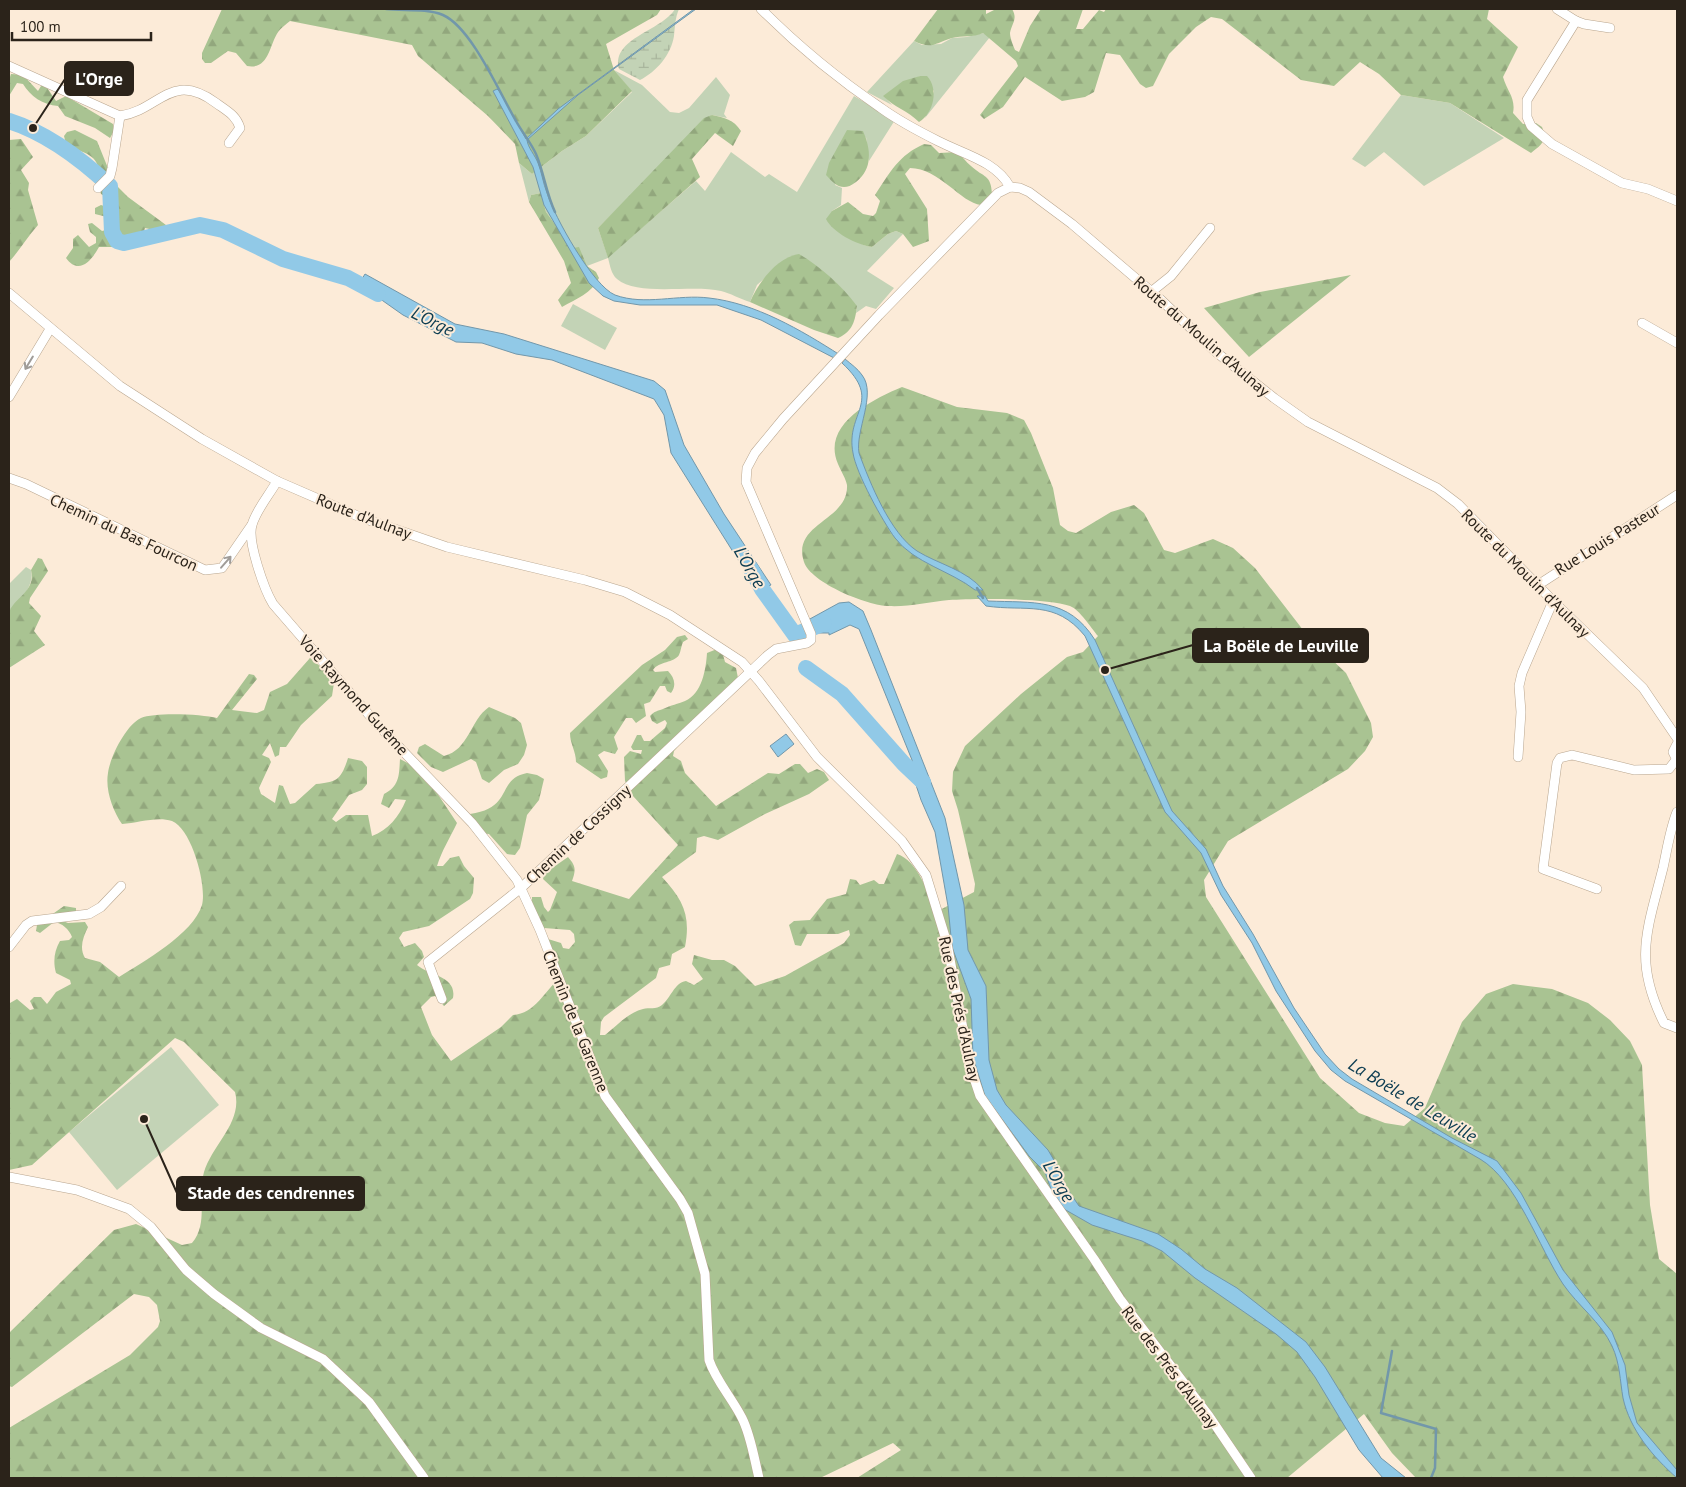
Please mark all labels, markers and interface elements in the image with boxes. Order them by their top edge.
scale bar [12,10,151,42]
text: 100 m [20,17,61,36]
callout: L'Orge [65,62,133,95]
text: L'Orge [75,67,123,90]
street label: Route du Moulin d'Aulnay [1130,271,1275,401]
water label: L'Orge [408,301,459,341]
one-way arrow [24,355,34,369]
street label: Chemin du Bas Fourcon [47,489,201,575]
street label: Route d'Aulnay [313,489,415,544]
street label: Rue Louis Pasteur [1551,498,1664,579]
street label: Route du Moulin d'Aulnay [1457,504,1595,642]
water label: L'Orge [729,542,771,593]
one-way arrow [220,555,232,568]
callout: La Boële de Leuville [1193,629,1368,662]
street label: Voie Raymond Gurême [294,630,413,759]
text: La Boële de Leuville [1203,634,1359,657]
street label: Chemin de Cossigny [521,780,635,888]
street label: Rue des Prés d'Aulnay [935,935,985,1084]
street label: Chemin de la Garenne [538,947,614,1095]
water label: La Boële de Leuville [1345,1053,1482,1148]
water label: L'Orge [1038,1156,1080,1207]
callout: Stade des cendrennes [177,1177,364,1210]
text: Stade des cendrennes [187,1181,355,1204]
street label: Rue des Prés d'Aulnay [1117,1302,1223,1433]

